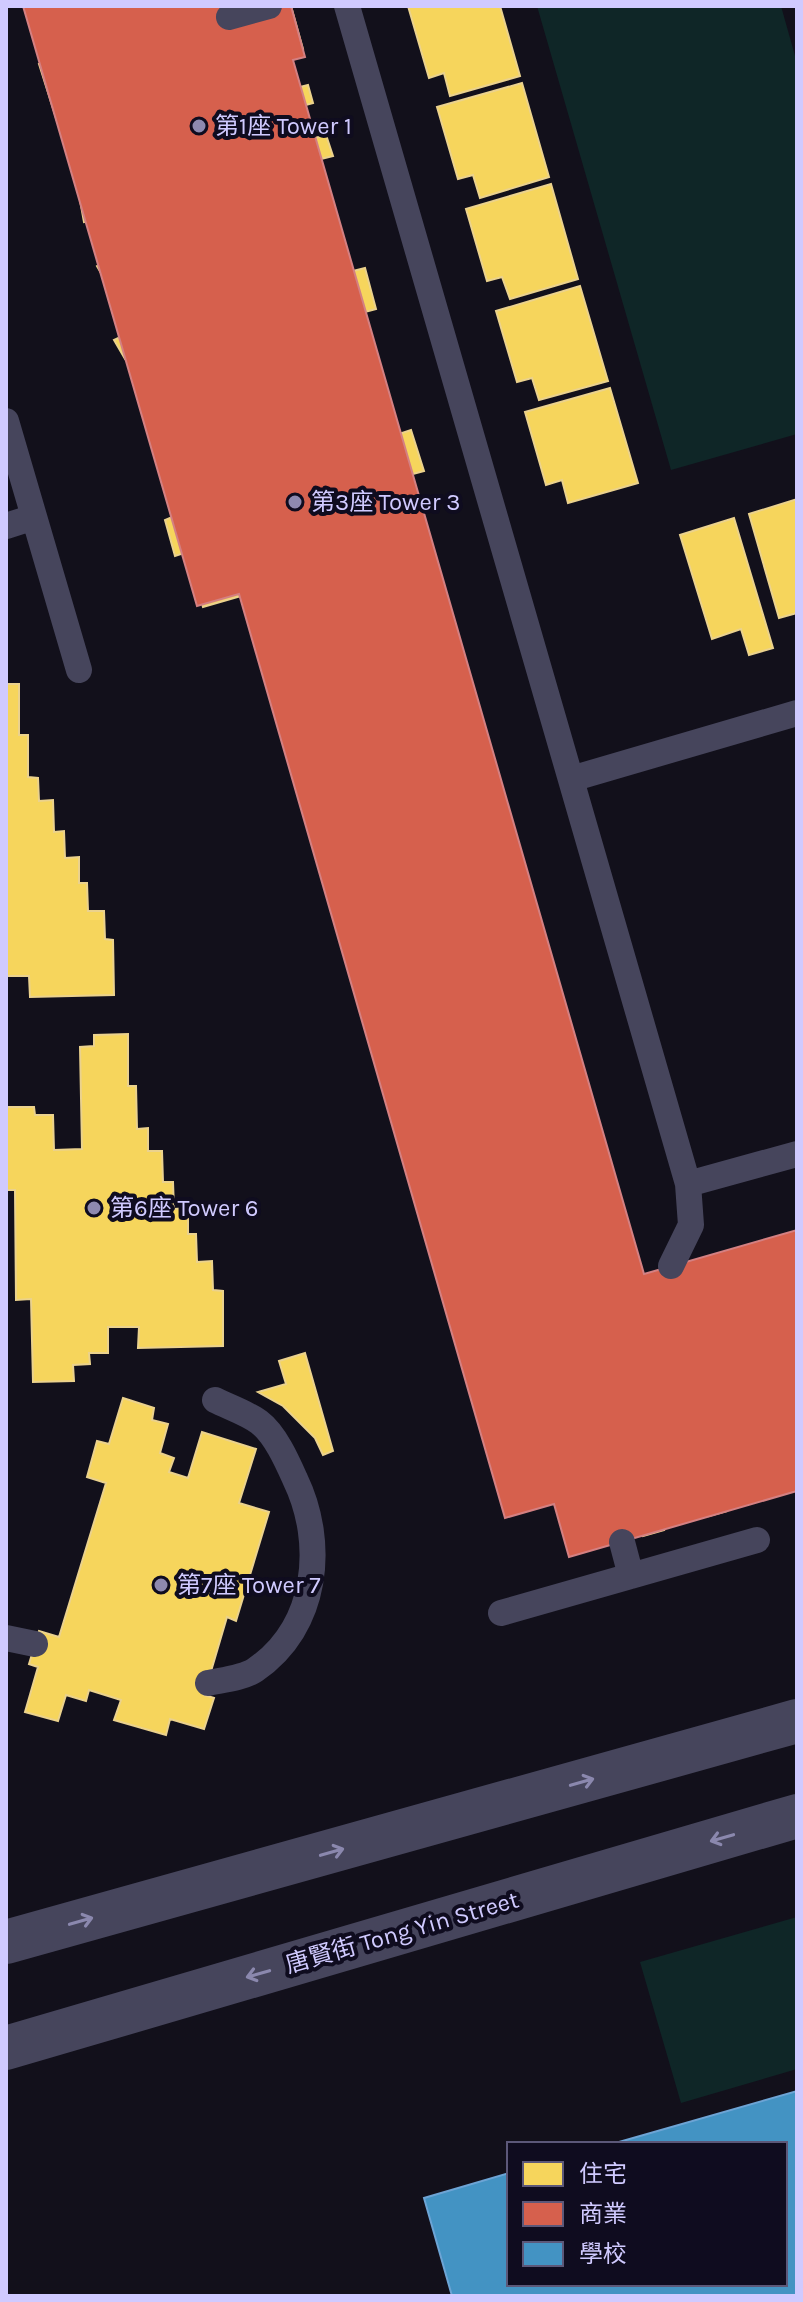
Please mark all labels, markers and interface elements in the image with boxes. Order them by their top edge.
place label: 第1座 Tower 1 [215,112,352,140]
marker: 第1座 Tower 1 [190,117,208,135]
place label: 第3座 Tower 3 [311,488,460,516]
marker: 第3座 Tower 3 [286,493,304,511]
place label: 第6座 Tower 6 [110,1194,259,1222]
marker: 第6座 Tower 6 [85,1199,103,1217]
place label: 第7座 Tower 7 [177,1571,321,1599]
marker: 第7座 Tower 7 [152,1576,170,1594]
one-way arrow [568,1773,594,1788]
one-way arrow [710,1831,736,1846]
one-way arrow [318,1843,344,1858]
street label: 唐賢街 Tong Yin Street [282,1885,522,1979]
one-way arrow [68,1913,94,1928]
one-way arrow [245,1967,271,1982]
legend [507,2142,787,2286]
text: 住宅 [579,2160,627,2188]
text: 商業 [579,2200,627,2228]
text: 學校 [579,2240,627,2268]

